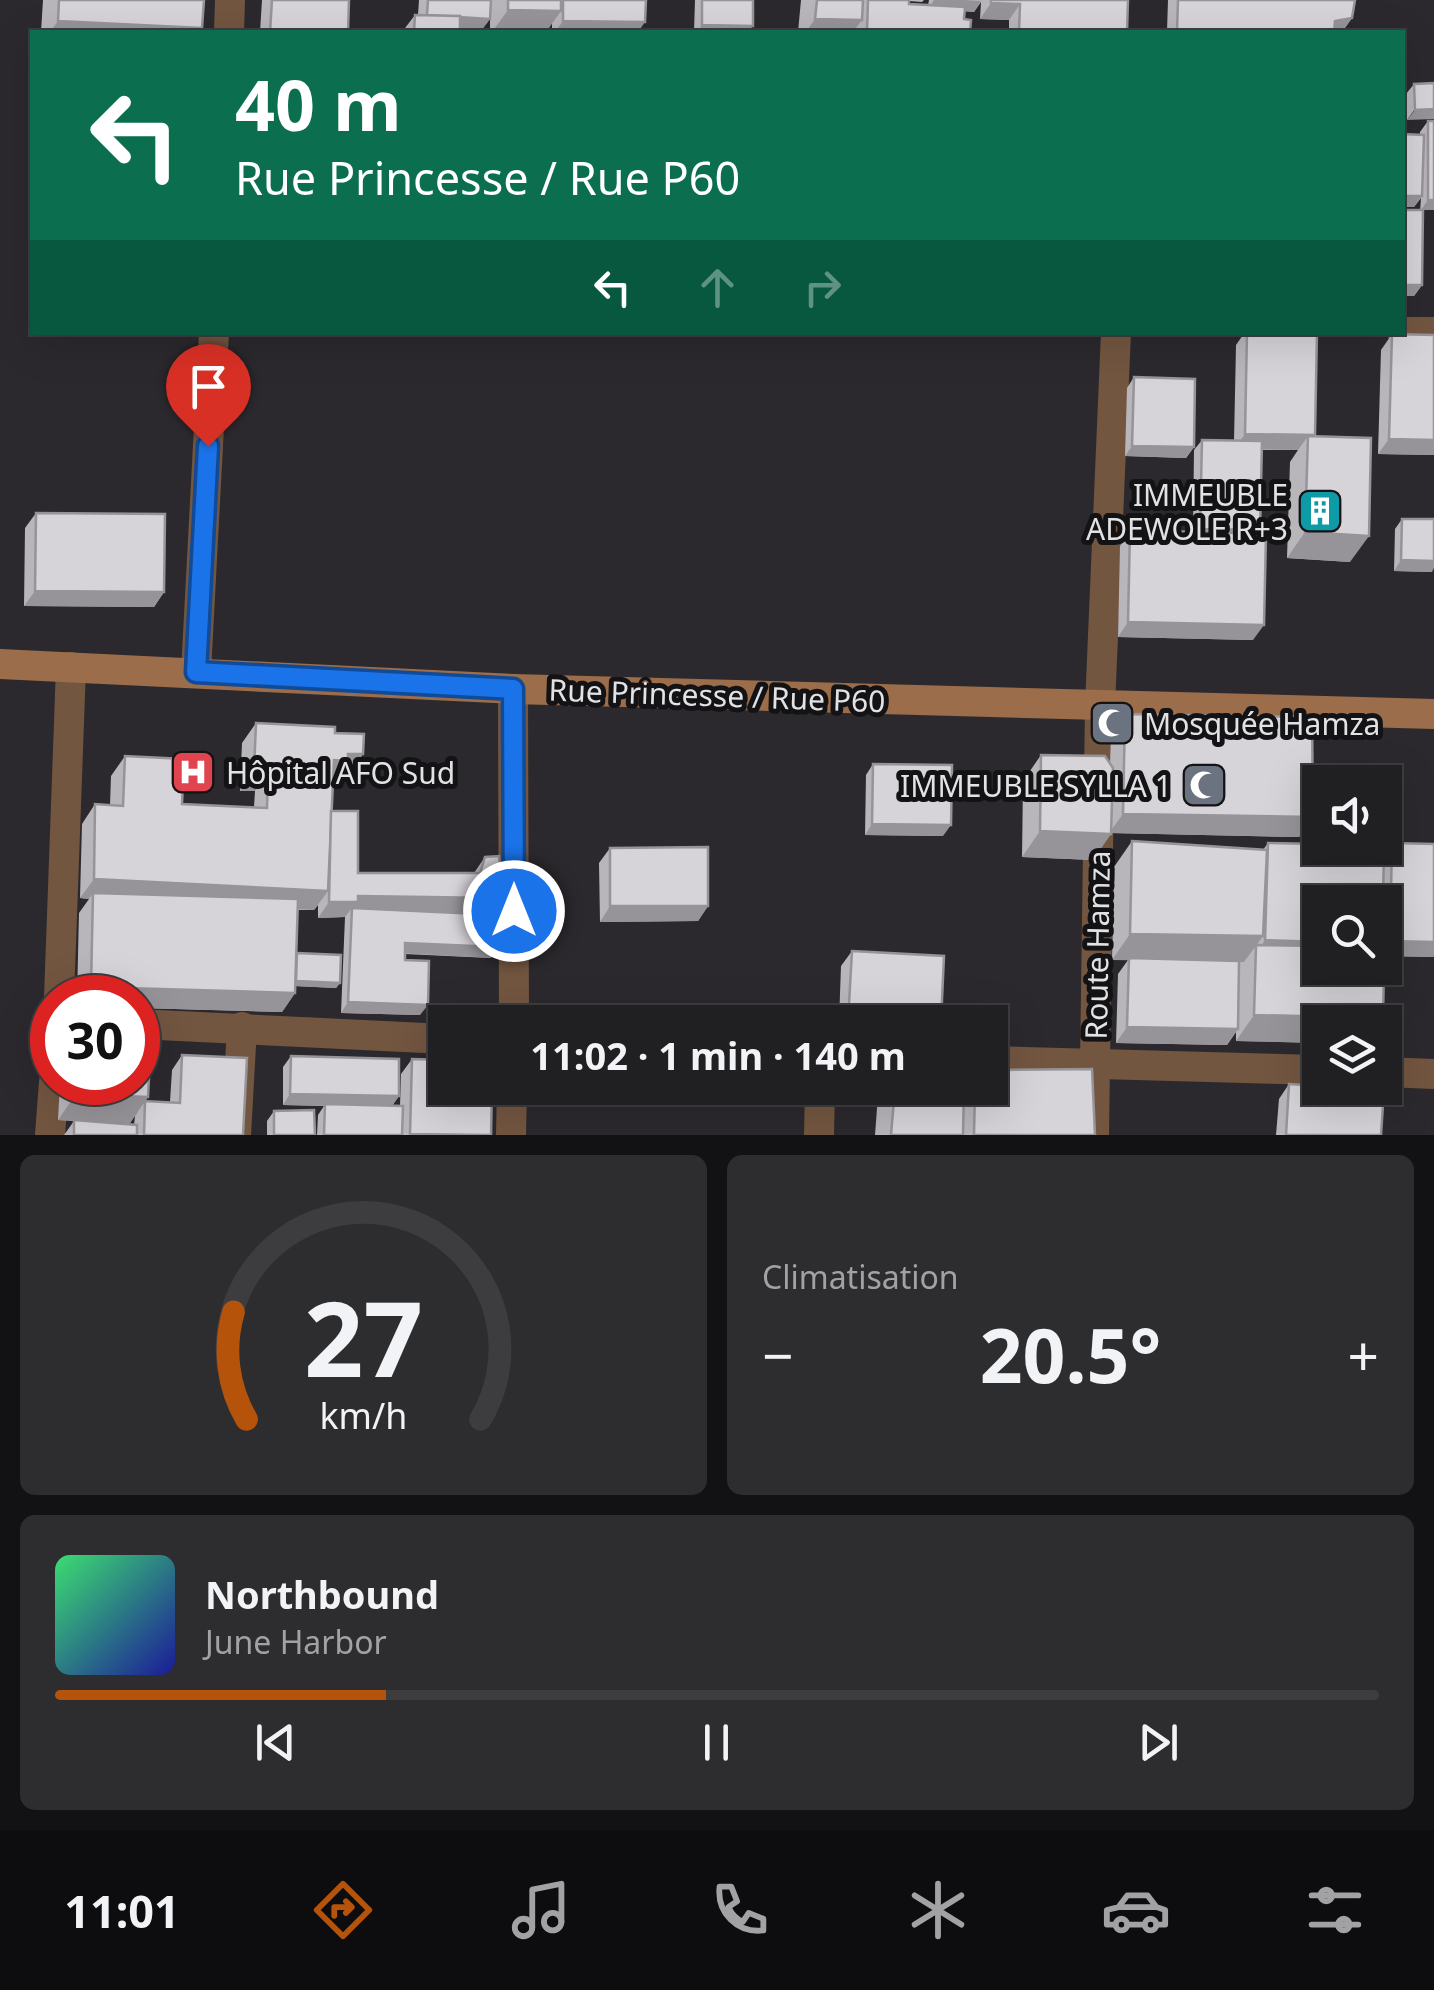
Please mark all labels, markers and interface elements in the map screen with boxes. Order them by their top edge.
text: 40 m [235,56,402,152]
icon: left [70,70,200,200]
text: Rue Princesse / Rue P60 [235,147,740,208]
icon: left [585,260,640,315]
icon: ahead [690,260,745,315]
icon: right [795,260,850,315]
pin [166,344,251,447]
icon: arrive [181,359,236,414]
place label: IMMEUBLE ADEWOLE R+3 [1086,474,1288,549]
building icon: IMMEUBLE ADEWOLE R+3 [1297,488,1343,534]
street label: Rue Princesse / Rue P60 [548,669,886,721]
mosque icon: Mosquée Hamza [1089,700,1135,746]
place label: Mosquée Hamza [1144,703,1380,744]
hospital icon: Hôpital AFO Sud [170,749,216,795]
place label: Hôpital AFO Sud [226,752,455,793]
mosque icon: IMMEUBLE SYLLA 1 [1181,762,1227,808]
place label: IMMEUBLE SYLLA 1 [900,765,1172,806]
map controls [1302,765,1402,1105]
button: sound [1302,765,1402,865]
street label: Route Hamza [1075,850,1119,1040]
position arrow [462,859,566,963]
button: search [1302,885,1402,985]
speed limit sign: 30 [30,975,160,1105]
button: layers [1302,1005,1402,1105]
text: 11:02 · 1 min · 140 m [530,1029,906,1081]
text: Climatisation [762,1255,959,1298]
text: 27 [304,1266,423,1407]
text: 20.5° [980,1303,1161,1405]
text: − [762,1317,793,1392]
text: + [1348,1317,1379,1392]
text: km/h [320,1391,407,1439]
text: Northbound [205,1568,439,1620]
text: June Harbor [205,1620,387,1663]
icon: previous [248,1715,303,1770]
icon: pause [689,1715,744,1770]
icon: next [1131,1715,1186,1770]
icon: directions [308,1875,378,1945]
icon: music [506,1875,576,1945]
icon: phone [705,1875,775,1945]
icon: climate [903,1875,973,1945]
icon: car [1101,1875,1171,1945]
icon: filters [1300,1875,1370,1945]
text: 11:01 [64,1880,180,1941]

